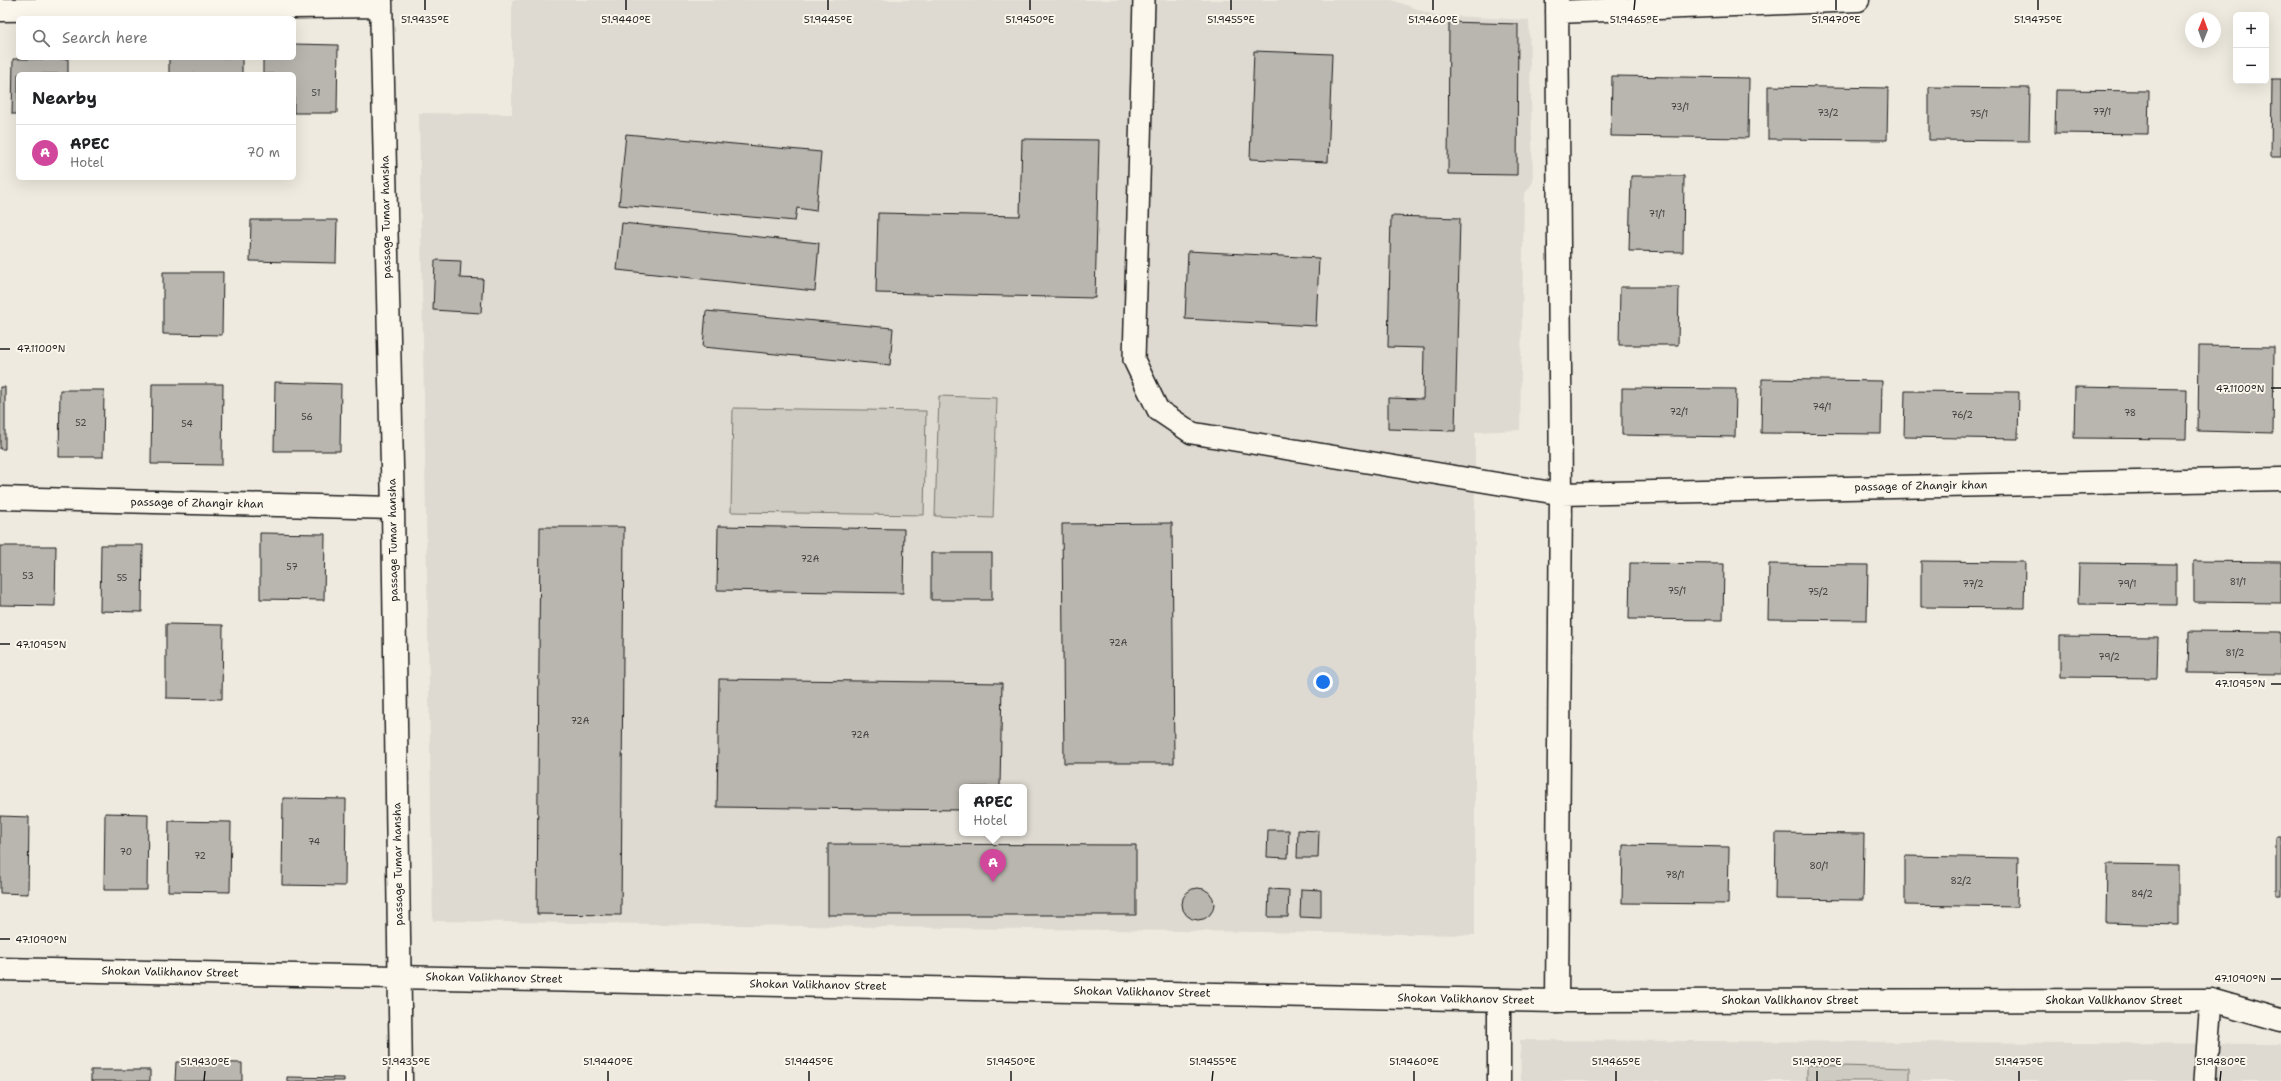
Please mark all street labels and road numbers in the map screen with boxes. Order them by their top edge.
street label: passage Tumar hansha [377,155,395,279]
street label: passage of Zhangir khan [1854,477,1988,495]
street label: passage Tumar hansha [384,478,402,602]
street label: passage of Zhangir khan [130,494,264,512]
street label: passage Tumar hansha [389,802,407,926]
street label: Shokan Valikhanov Street [101,963,239,981]
street label: Shokan Valikhanov Street [425,969,563,987]
street label: Shokan Valikhanov Street [749,976,887,994]
street label: Shokan Valikhanov Street [1073,983,1211,1001]
street label: Shokan Valikhanov Street [1397,990,1535,1008]
street label: Shokan Valikhanov Street [1721,993,1859,1008]
street label: Shokan Valikhanov Street [2045,993,2183,1008]

